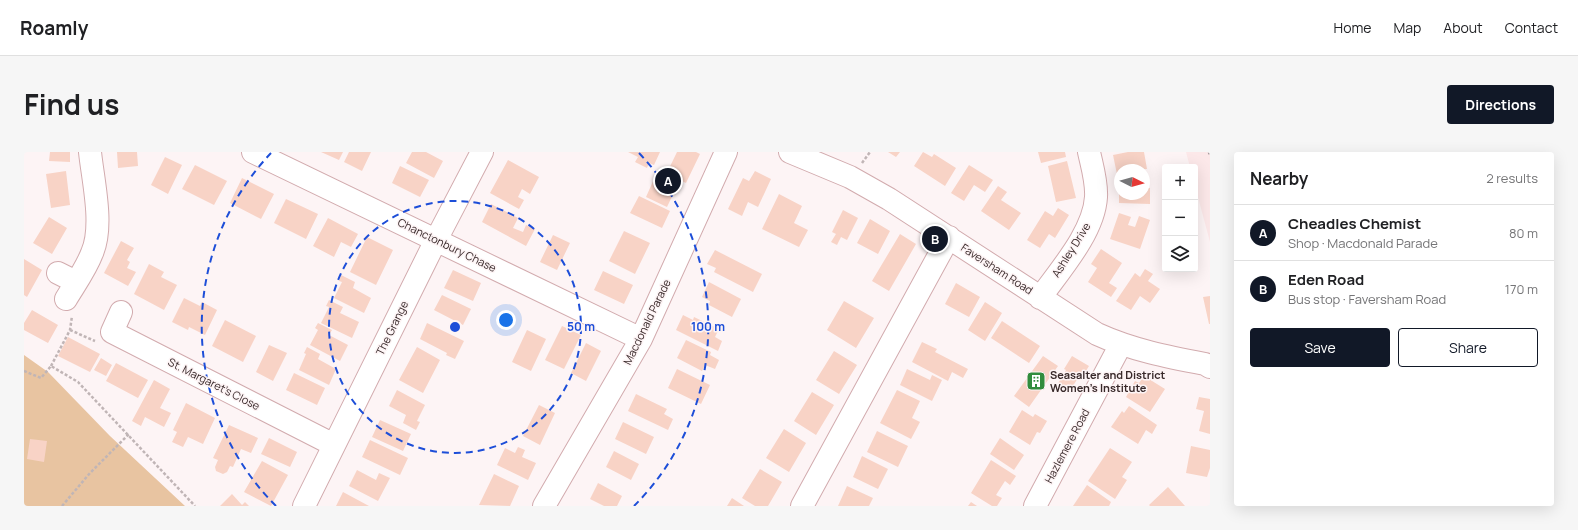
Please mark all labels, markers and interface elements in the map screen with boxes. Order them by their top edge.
text: Roamly [20,15,88,41]
text: Home [1334,18,1371,37]
text: Map [1393,18,1421,37]
text: About [1443,18,1483,37]
text: Contact [1505,18,1558,37]
text: Find us [24,85,119,123]
button: Directions [1447,85,1554,124]
north arrow [1114,164,1150,200]
map controls [1162,164,1198,272]
button: + [1162,164,1198,200]
pin: A [655,166,681,196]
text: Nearby [1250,167,1308,190]
text: 2 results [1486,169,1538,187]
button: − [1162,200,1198,236]
text: Cheadles Chemist [1288,213,1421,234]
street label: Chanctonbury Chase [395,214,500,275]
street label: Ashley Drive [1048,219,1094,280]
pin: B [922,224,948,254]
text: A [1259,224,1267,242]
text: 80 m [1509,224,1538,242]
text: Shop · Macdonald Parade [1288,234,1438,252]
button: layers [1162,236,1198,272]
street label: Faversham Road [958,240,1036,297]
text: Eden Road [1288,269,1364,290]
street label: Macdonald Parade [619,276,674,367]
text: B [1259,280,1267,298]
text: 170 m [1505,280,1538,298]
text: Bus stop · Faversham Road [1288,290,1446,308]
street label: The Grange [372,298,411,357]
your location [496,310,516,330]
text: 50 m [567,318,595,335]
text: 100 m [691,318,725,335]
centre of rings [448,320,462,334]
button: Save [1250,328,1390,367]
button: Share [1398,328,1538,367]
street label: St. Margaret's Close [166,354,263,413]
place label: Seasalter and District Women's Institute [1050,367,1166,395]
building icon: Seasalter and District Women's Institute [1025,370,1047,392]
street label: Hazlemere Road [1041,406,1093,486]

